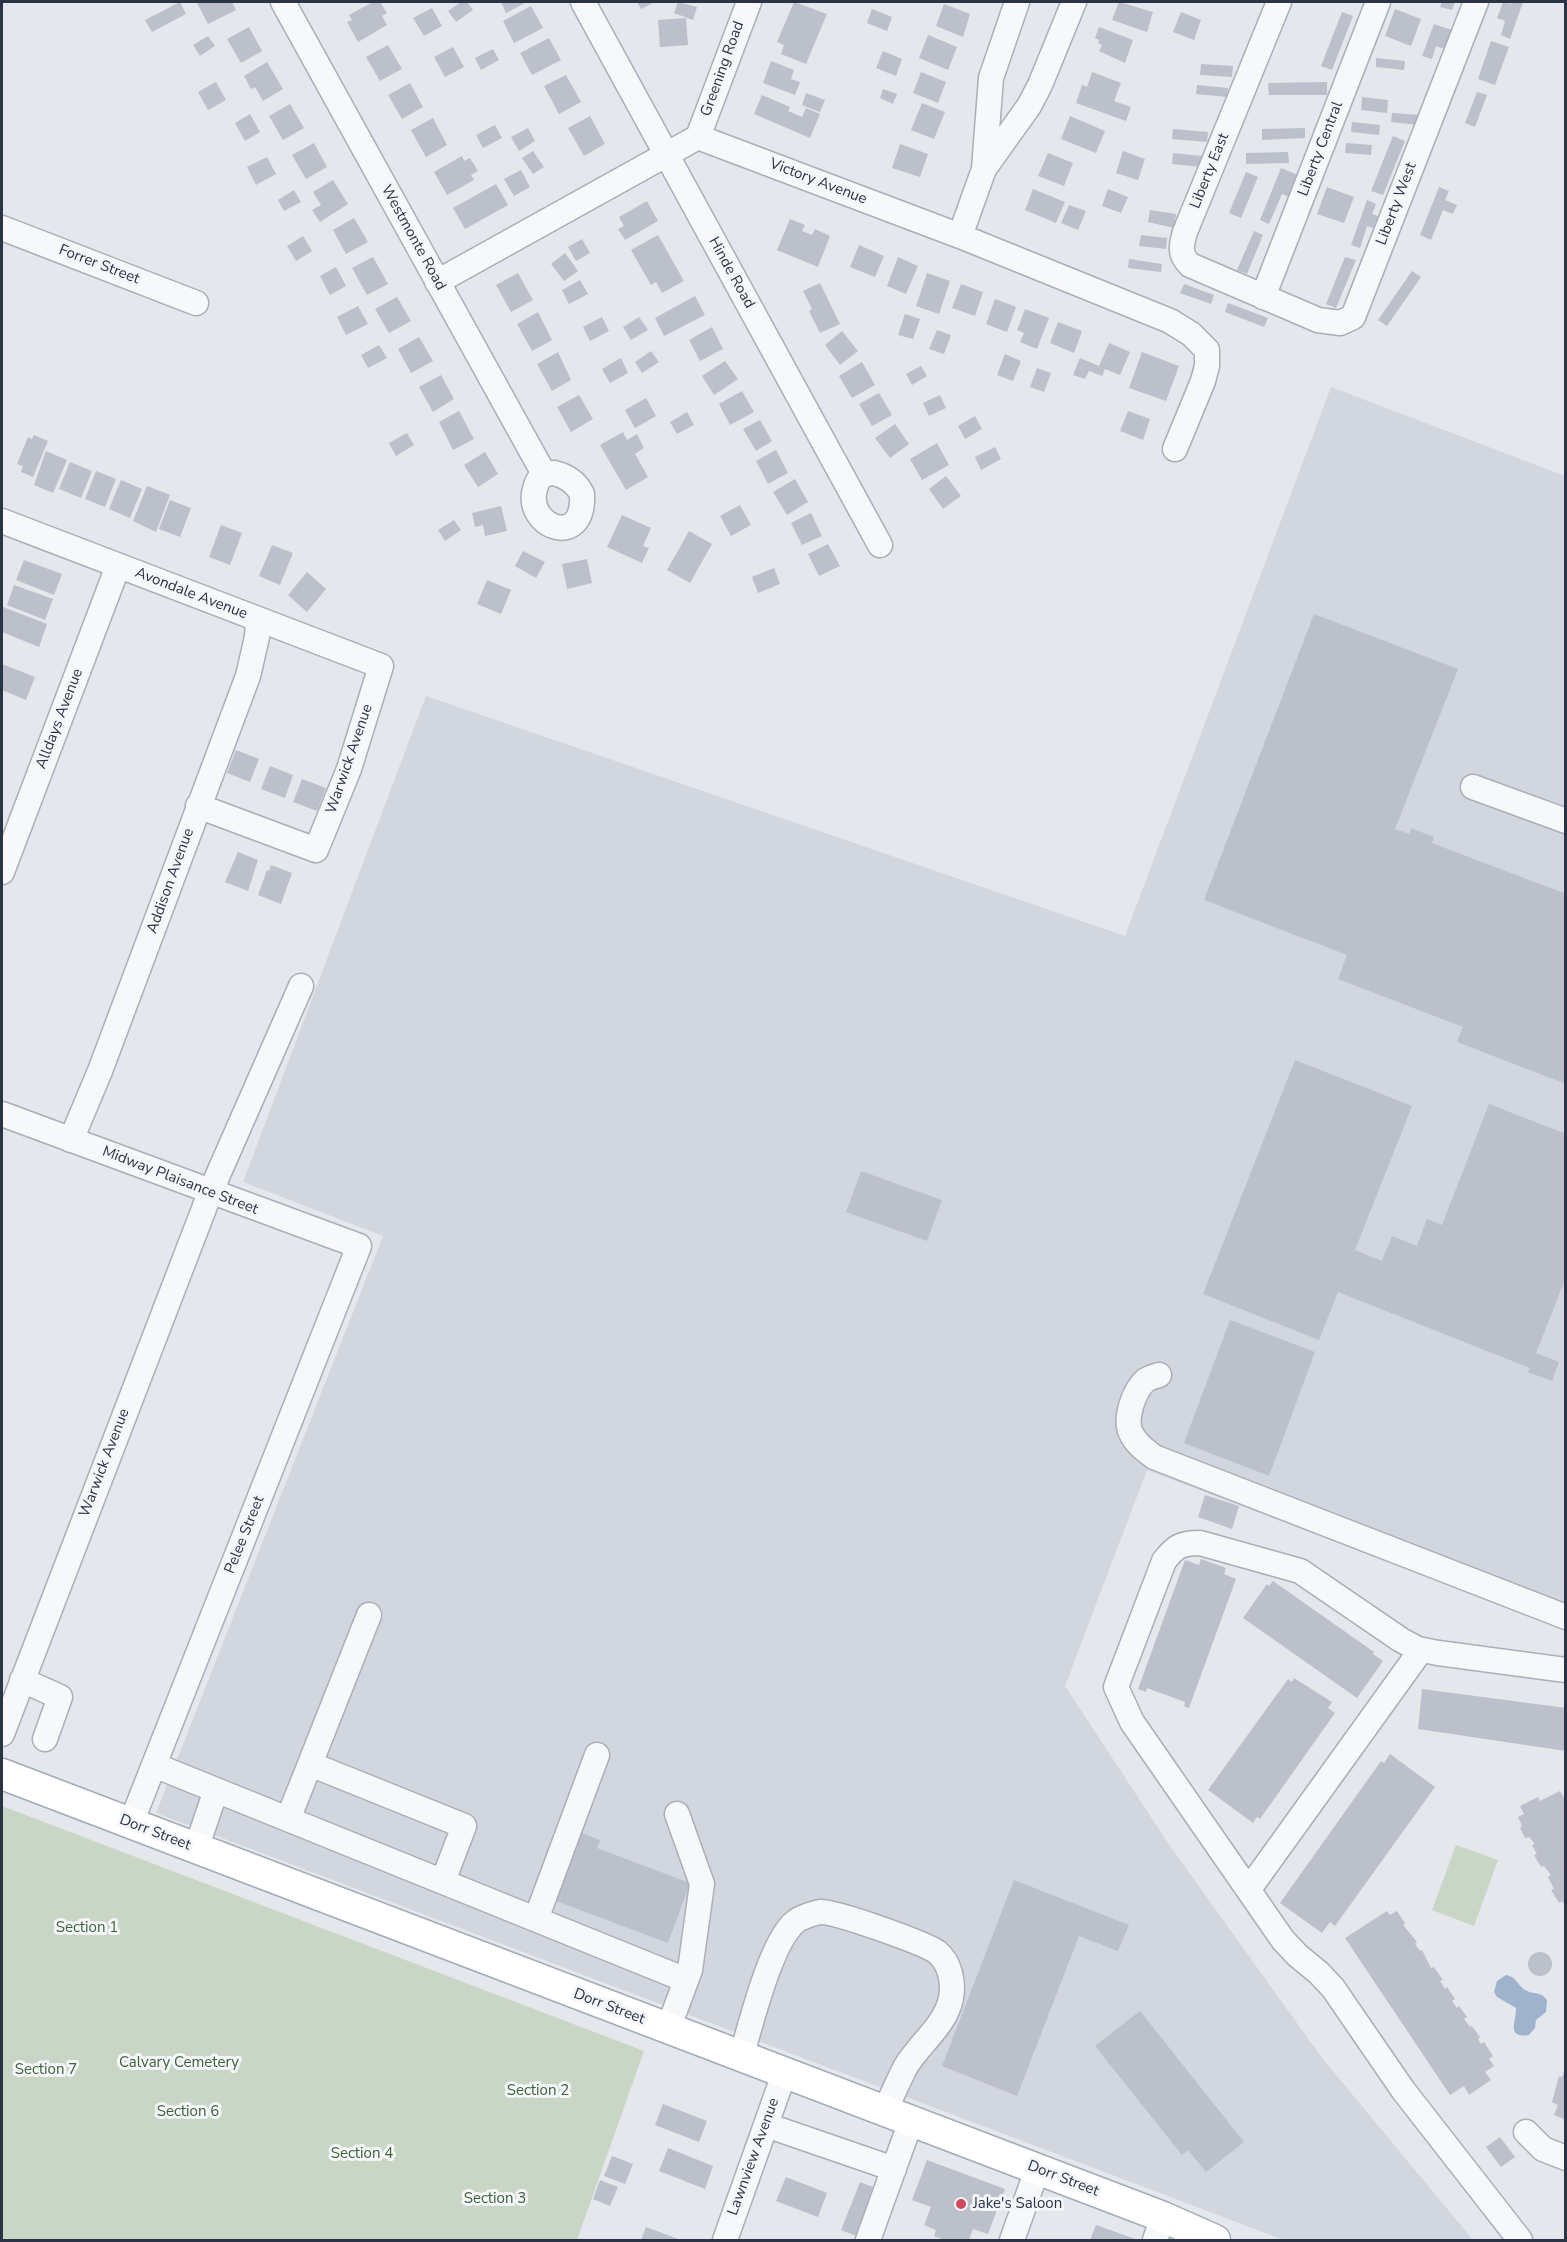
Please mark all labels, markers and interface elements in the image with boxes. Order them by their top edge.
street label: Greening Road [697,19,749,119]
street label: Liberty Central [1295,99,1347,199]
street label: Liberty East [1187,131,1233,211]
street label: Victory Avenue [767,155,869,209]
street label: Liberty West [1373,160,1421,248]
street label: Westmonte Road [377,182,449,294]
street label: Hinde Road [704,234,758,312]
street label: Forrer Street [56,241,142,289]
street label: Avondale Avenue [132,564,250,624]
street label: Alldays Avenue [33,666,87,772]
street label: Warwick Avenue [323,702,377,816]
street label: Addison Avenue [144,826,198,936]
street label: Midway Plaisance Street [99,1143,261,1219]
street label: Warwick Avenue [76,1406,134,1520]
street label: Pelee Street [221,1494,269,1576]
street label: Dorr Street [117,1811,193,1855]
park label: Section 1 [56,1919,118,1937]
street label: Dorr Street [571,1985,647,2029]
park label: Calvary Cemetery [119,2054,239,2072]
park label: Section 7 [15,2061,77,2079]
park label: Section 2 [507,2082,569,2100]
street label: Lawnview Avenue [724,2096,784,2218]
park label: Section 6 [157,2103,219,2121]
park label: Section 4 [331,2145,393,2163]
street label: Dorr Street [1025,2157,1101,2201]
park label: Section 3 [464,2190,526,2208]
place label: Jake's Saloon [973,2195,1062,2213]
marker: Jake's Saloon [954,2197,968,2211]

